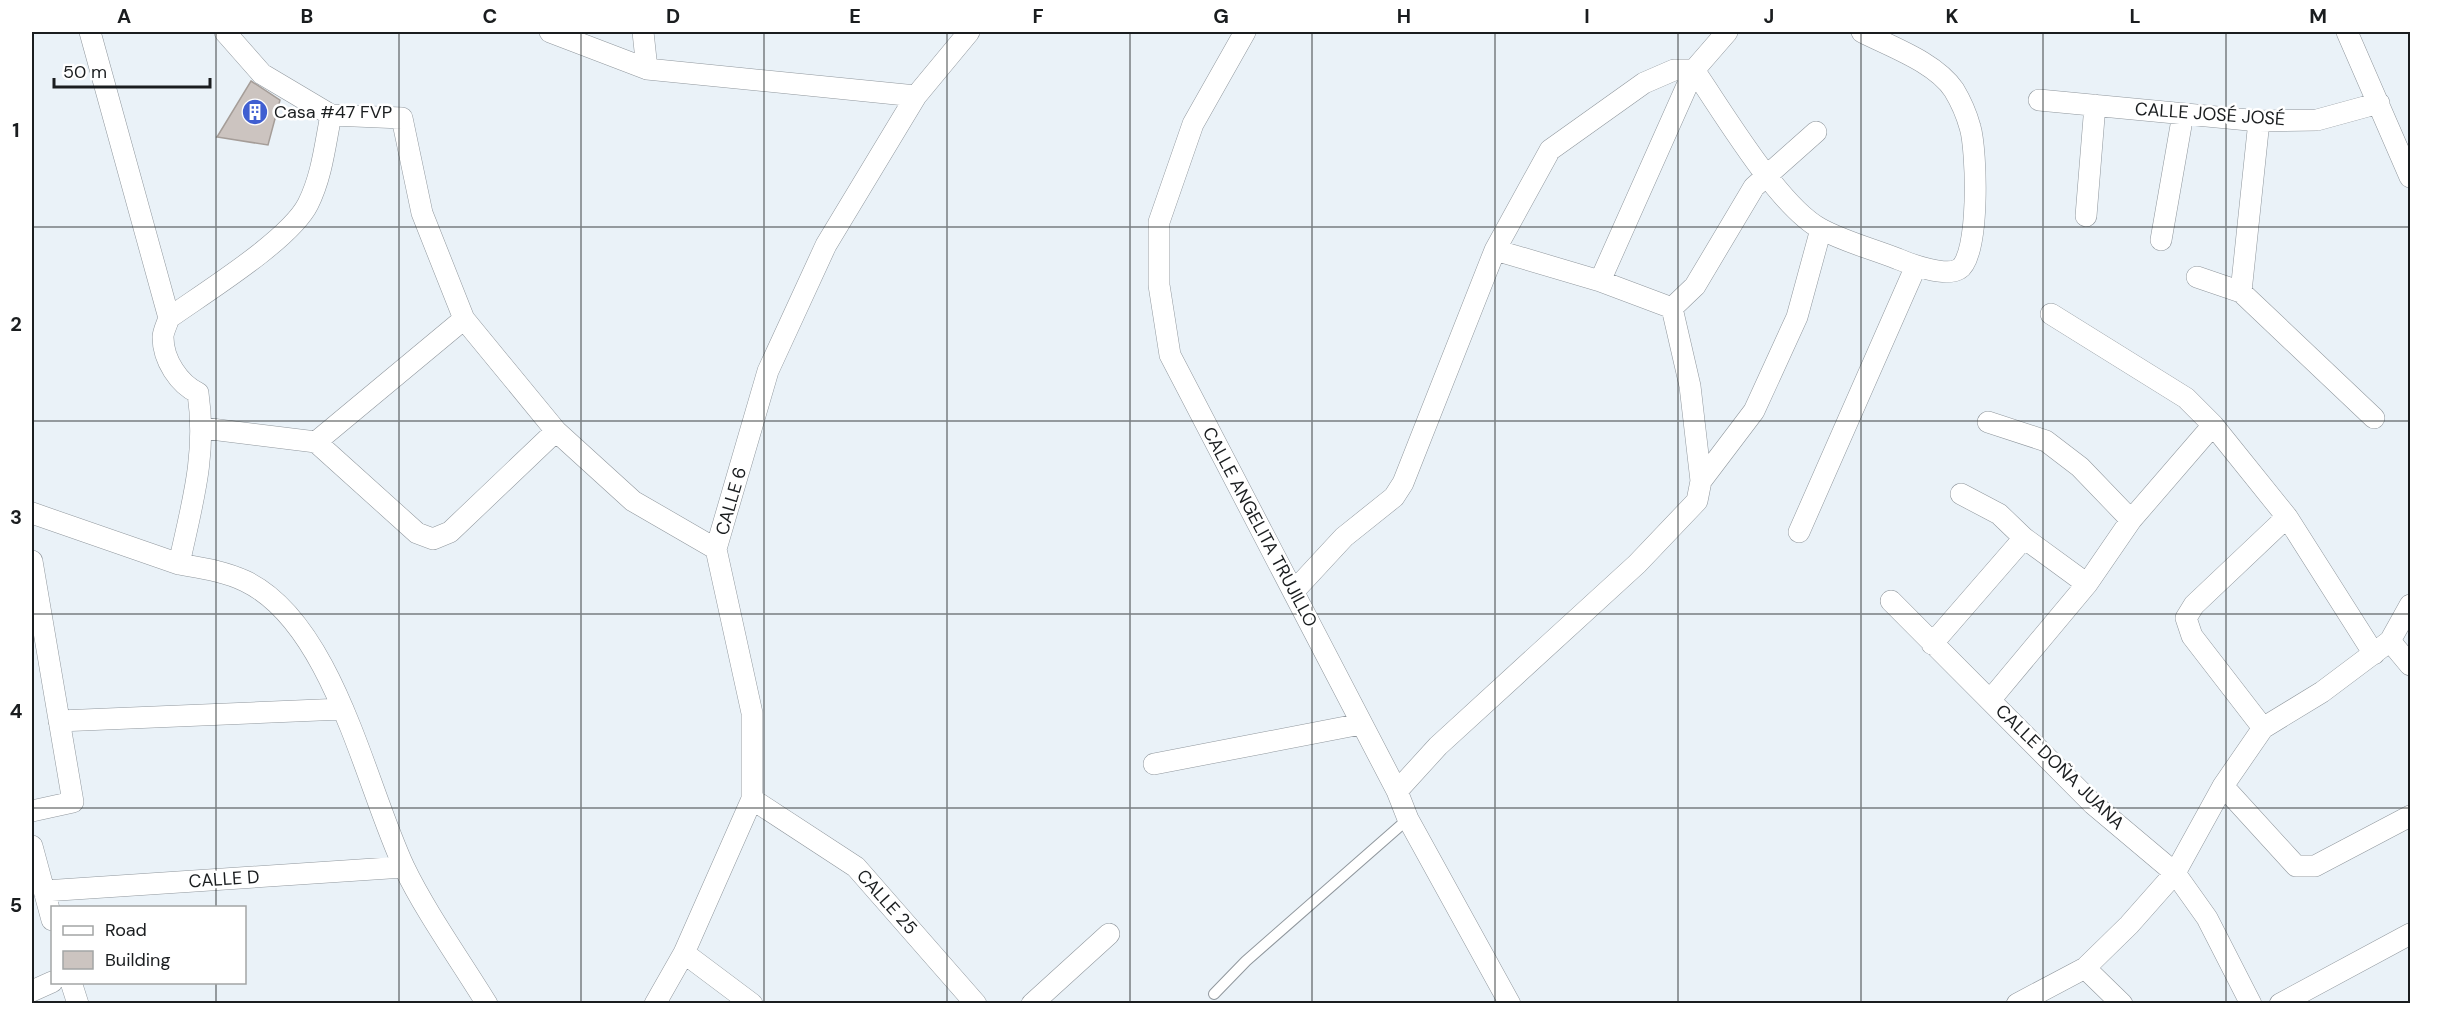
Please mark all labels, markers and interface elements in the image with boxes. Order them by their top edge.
text: A [117,3,131,29]
text: B [301,3,313,29]
text: C [483,3,497,29]
text: D [666,3,680,29]
text: E [849,3,861,29]
text: F [1032,3,1044,29]
text: G [1213,3,1229,29]
text: H [1397,3,1411,29]
text: I [1584,3,1590,29]
text: J [1764,3,1774,29]
text: K [1945,3,1959,29]
text: L [2129,3,2141,29]
text: M [2309,3,2327,29]
scale bar [54,51,210,89]
text: 50 m [63,60,107,84]
building icon: Casa #47 FVP [240,97,270,127]
street label: CALLE JOSÉ JOSÉ [2134,97,2286,131]
place label: Casa #47 FVP [274,100,392,124]
text: 1 [12,117,20,143]
text: 2 [10,311,22,337]
street label: CALLE ANGELITA TRUJILLO [1197,423,1323,631]
street label: CALLE 6 [710,464,752,538]
text: 3 [10,504,22,530]
text: 4 [10,698,23,724]
street label: CALLE DOÑA JUANA [1990,699,2130,835]
street label: CALLE 25 [851,864,923,940]
street label: CALLE D [188,865,260,893]
text: 5 [10,892,22,918]
legend [51,906,246,984]
text: Road [105,918,147,942]
text: Building [105,948,170,972]

